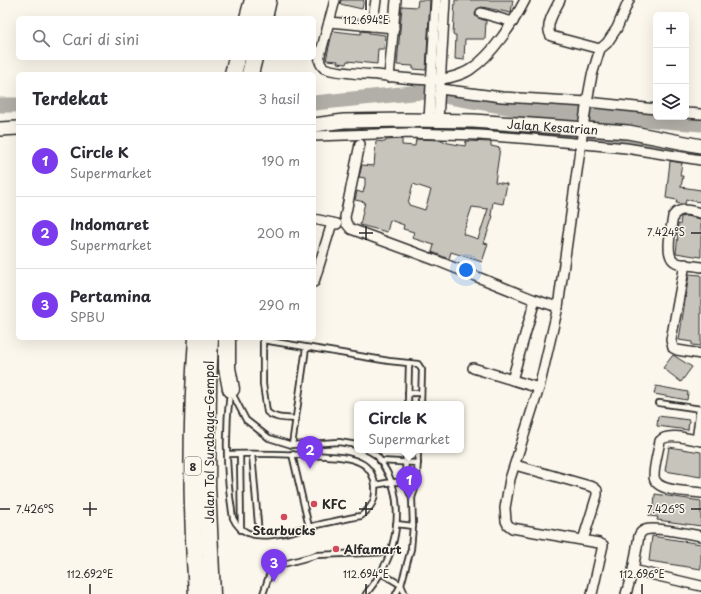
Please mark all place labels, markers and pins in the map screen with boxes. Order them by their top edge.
pin: 2 [297,436,323,469]
pin: 1 [396,466,422,499]
place label: KFC [322,495,347,513]
marker: KFC [309,499,319,509]
marker: Starbucks [279,512,289,522]
place label: Starbucks [253,521,316,539]
place label: Alfamart [344,540,402,558]
marker: Alfamart [331,544,341,554]
pin: 3 [261,549,287,582]

